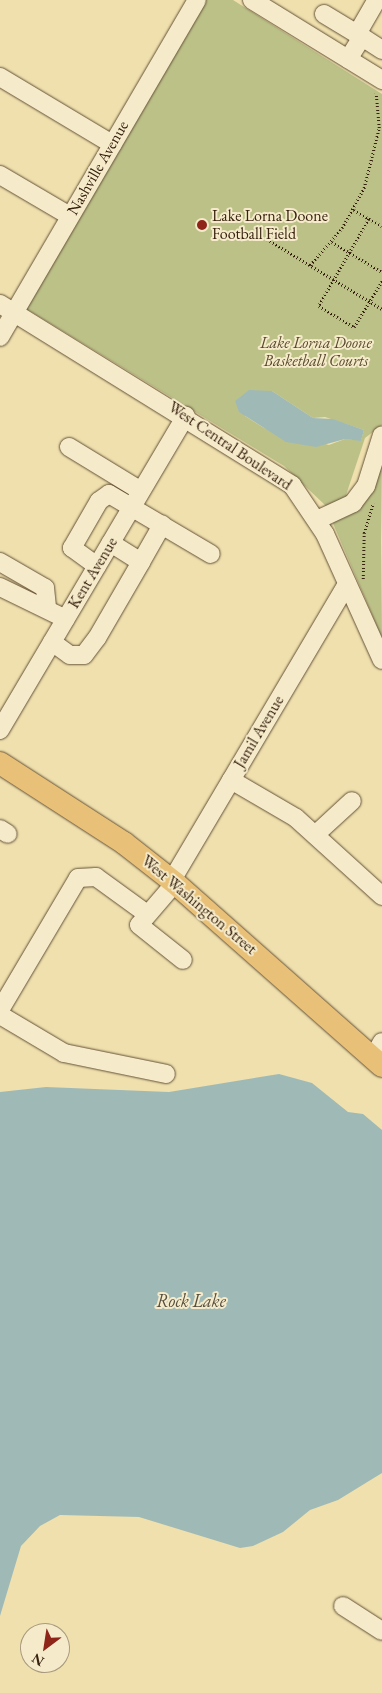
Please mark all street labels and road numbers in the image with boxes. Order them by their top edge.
street label: Nashville Avenue [63,117,133,219]
street label: West Central Boulevard [165,398,295,494]
street label: Kent Avenue [64,534,122,612]
street label: Jamil Avenue [230,692,288,772]
street label: West Washington Street [137,851,261,959]

